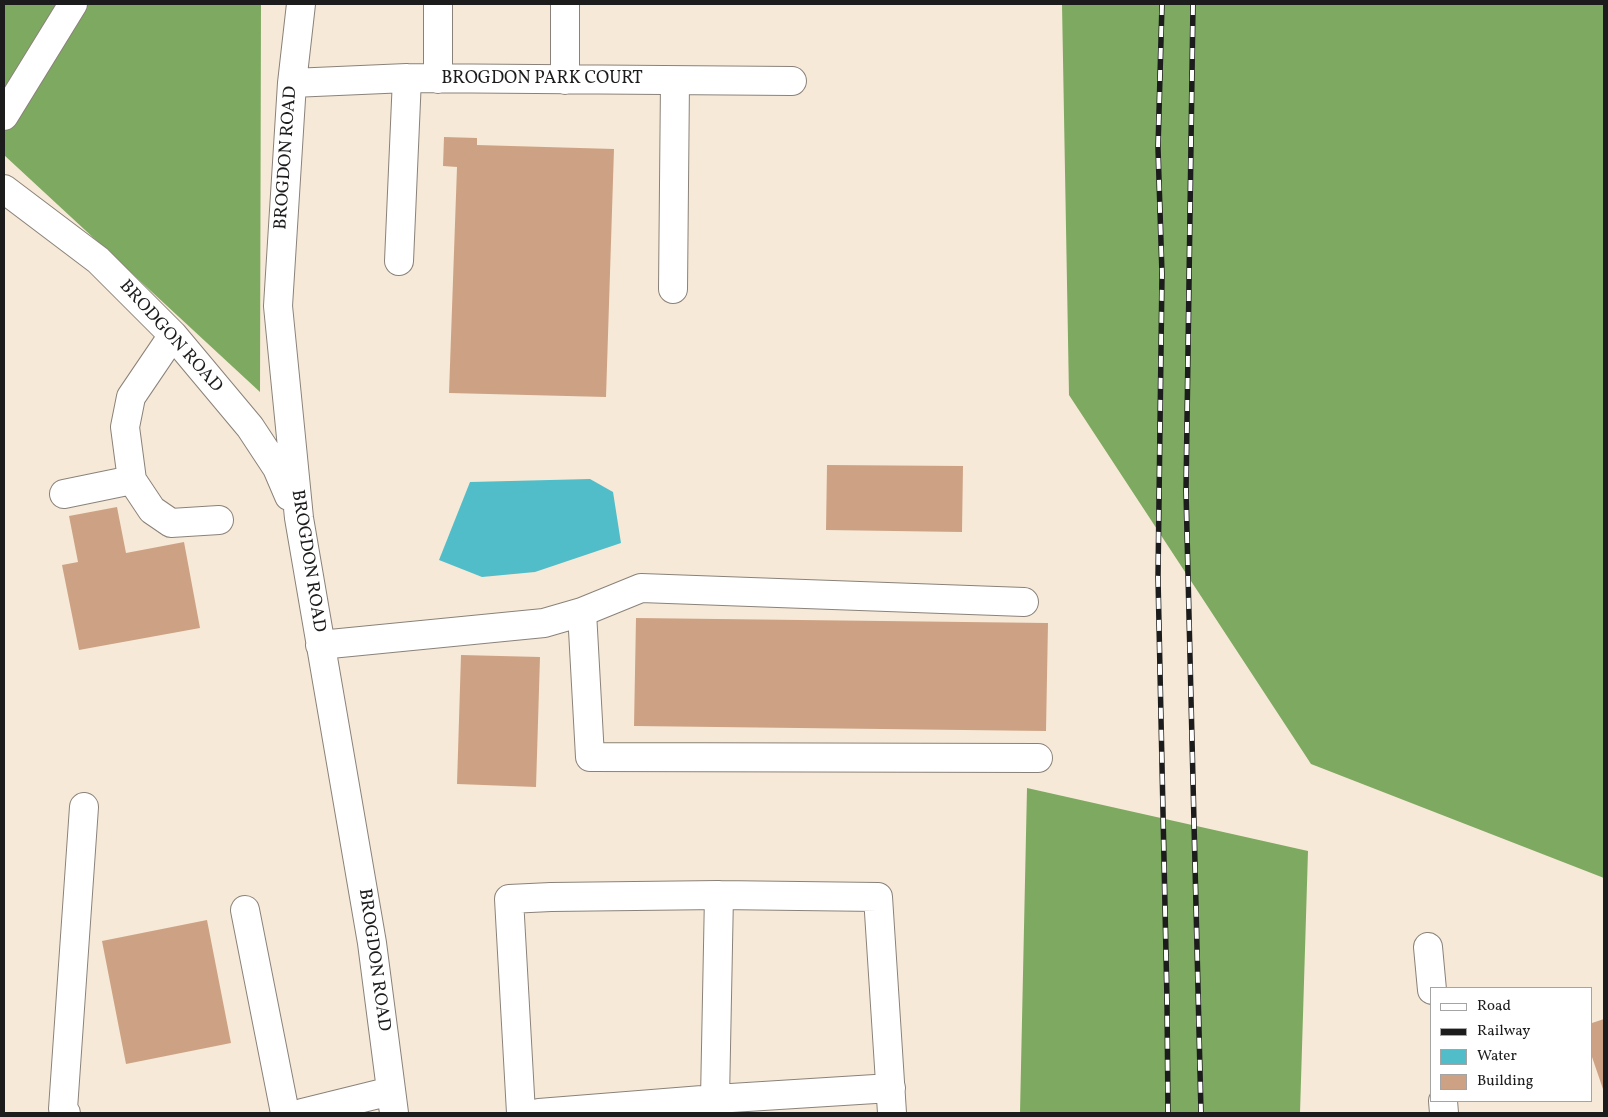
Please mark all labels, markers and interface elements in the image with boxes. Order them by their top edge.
street label: BROGDON PARK COURT [441,69,643,91]
street label: BROGDON ROAD [271,85,303,231]
street label: BRODGON ROAD [114,276,226,398]
street label: BROGDON ROAD [285,488,329,634]
street label: BROGDON ROAD [352,887,394,1033]
legend [1430,987,1593,1102]
text: Road [1477,996,1511,1017]
text: Railway [1477,1021,1530,1042]
text: Water [1477,1046,1517,1067]
text: Building [1477,1071,1533,1092]

